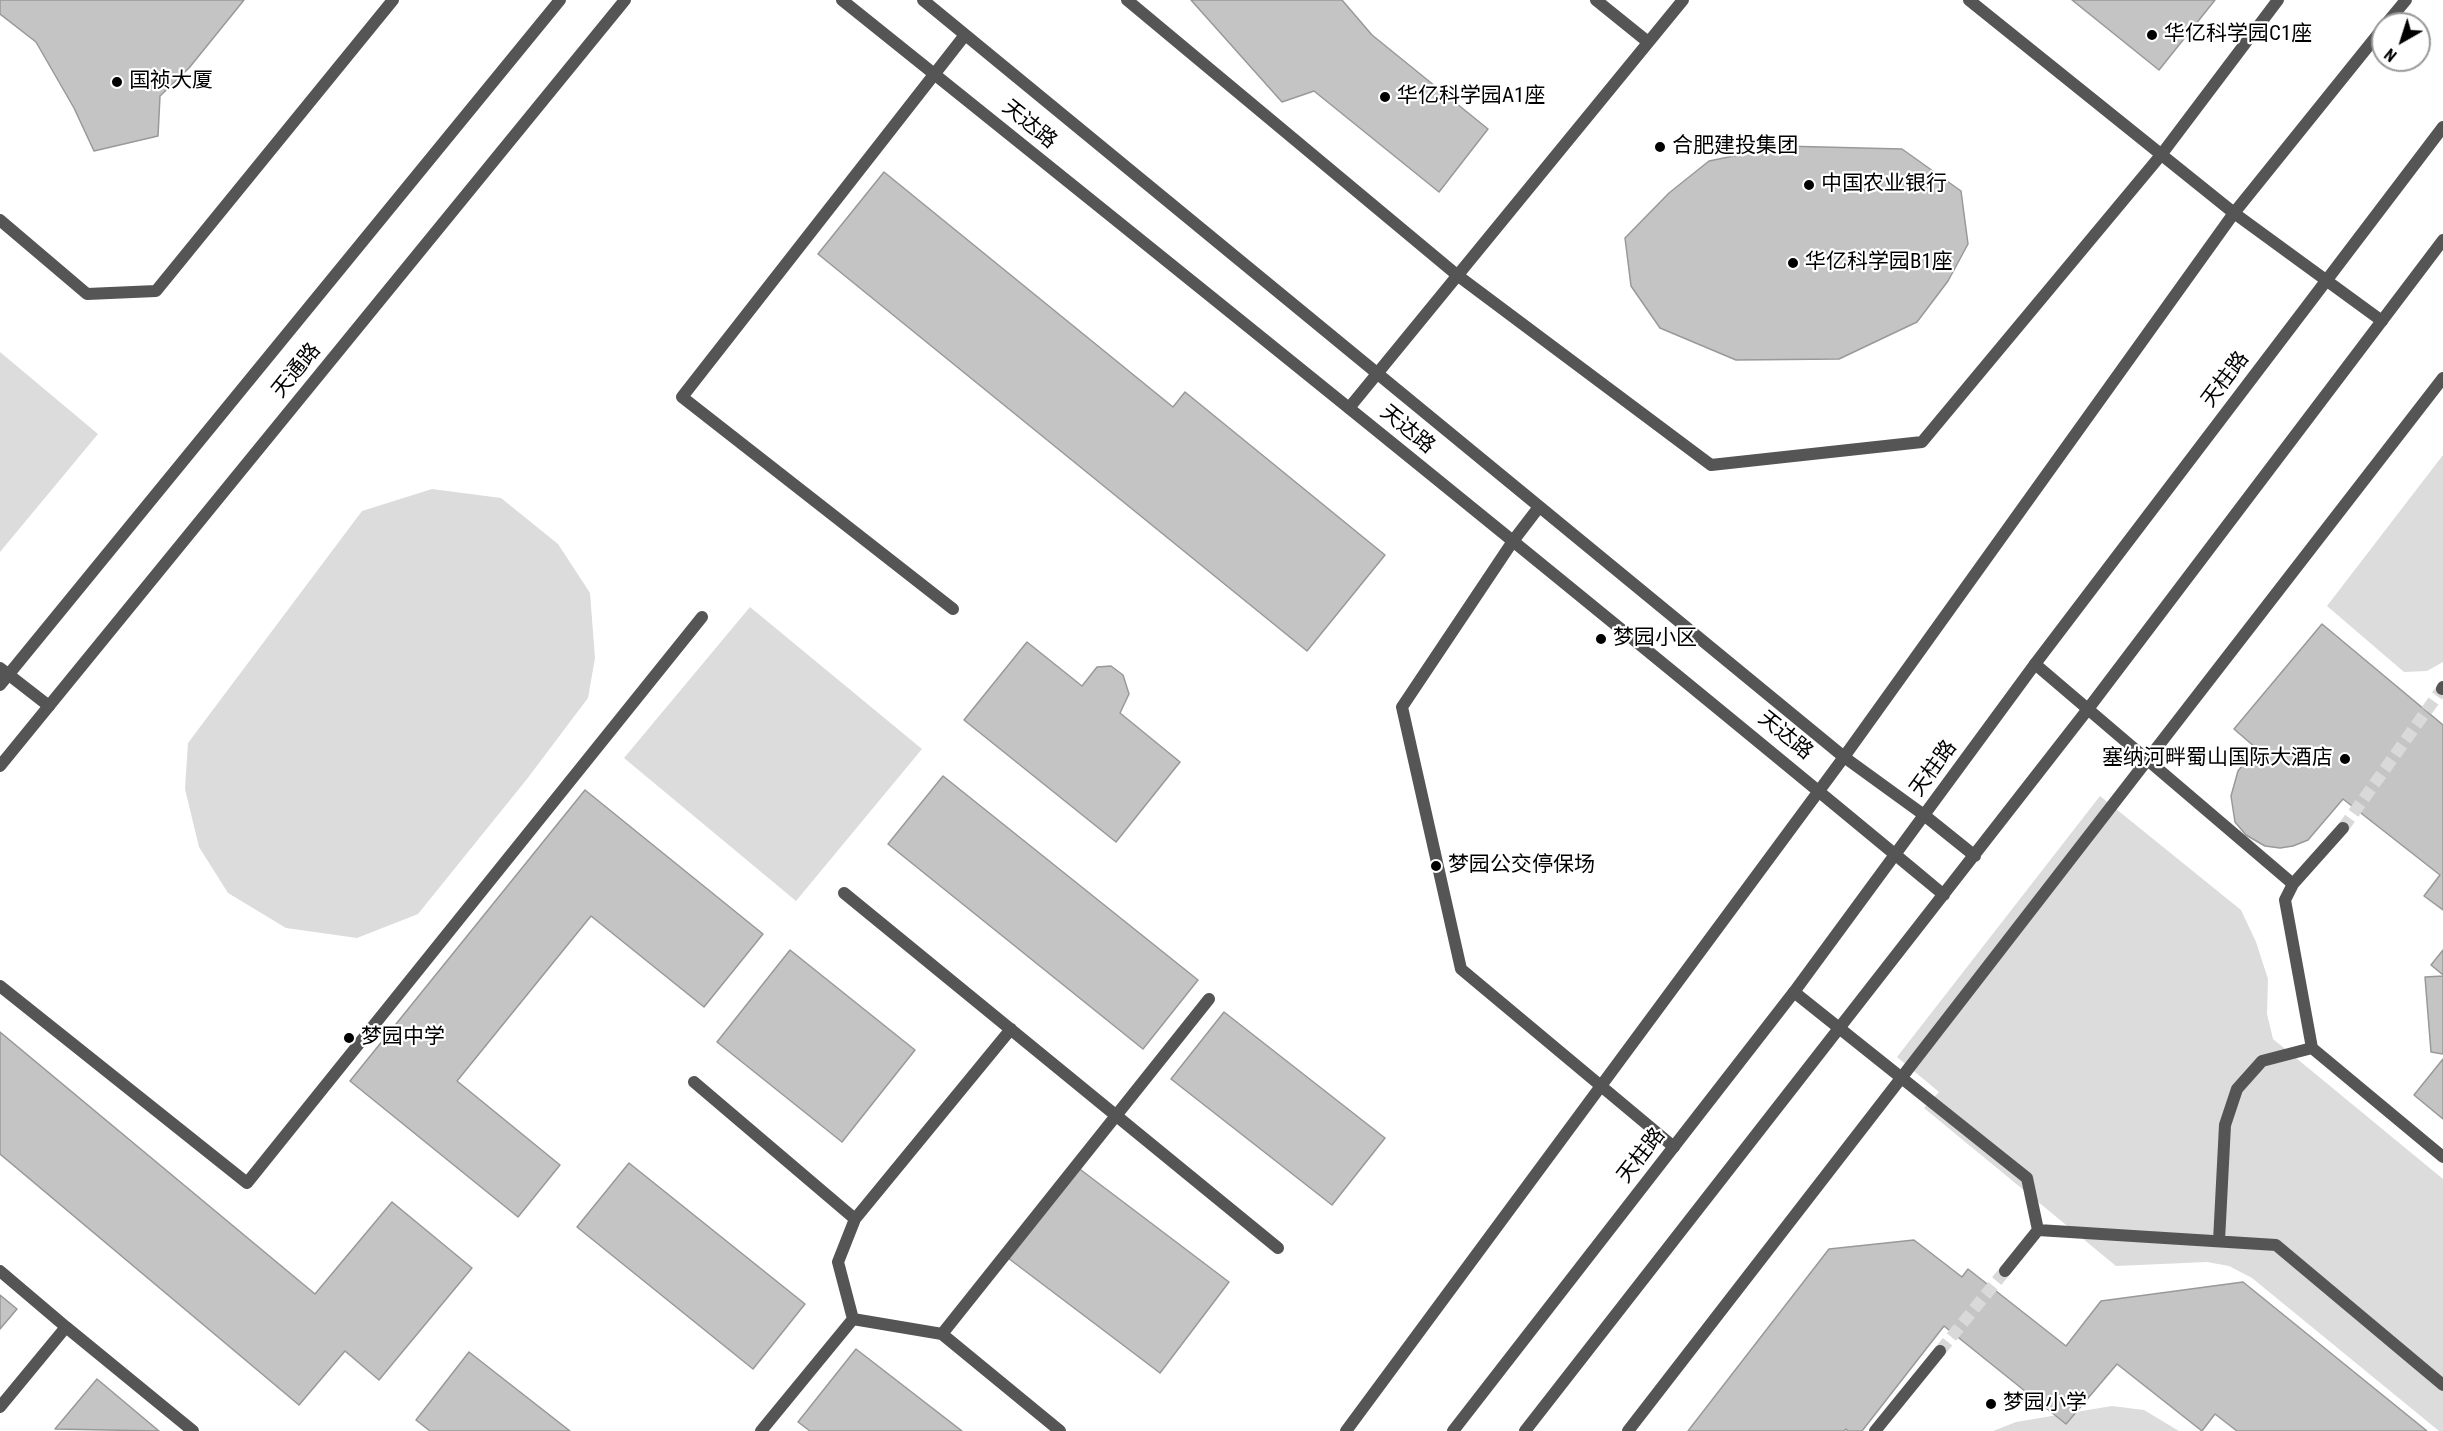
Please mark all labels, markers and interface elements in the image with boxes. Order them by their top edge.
north arrow [2371,12,2431,72]
place label: 华亿科学园C1座 [2164,22,2312,48]
marker: 华亿科学园C1座 [2145,28,2159,42]
text: N [2381,44,2400,65]
place label: 国祯大厦 [129,69,213,95]
marker: 国祯大厦 [110,75,124,89]
place label: 华亿科学园A1座 [1397,84,1545,110]
marker: 华亿科学园A1座 [1378,90,1392,104]
street label: 天达路 [997,95,1061,155]
place label: 合肥建投集团 [1672,134,1798,160]
marker: 合肥建投集团 [1653,140,1667,154]
place label: 中国农业银行 [1821,172,1947,198]
marker: 中国农业银行 [1802,178,1816,192]
place label: 华亿科学园B1座 [1805,250,1953,276]
marker: 华亿科学园B1座 [1786,256,1800,270]
street label: 天通路 [267,339,327,403]
street label: 天柱路 [2197,347,2255,413]
street label: 天达路 [1375,400,1439,460]
place label: 梦园小区 [1613,626,1697,652]
marker: 梦园小区 [1594,632,1608,646]
street label: 天达路 [1753,706,1817,766]
street label: 天柱路 [1905,736,1963,802]
place label: 塞纳河畔蜀山国际大酒店 [2102,746,2333,772]
marker: 塞纳河畔蜀山国际大酒店 [2338,752,2352,766]
place label: 梦园公交停保场 [1448,853,1595,879]
marker: 梦园公交停保场 [1429,859,1443,873]
place label: 梦园中学 [361,1025,445,1051]
marker: 梦园中学 [342,1031,356,1045]
street label: 天柱路 [1613,1123,1671,1189]
place label: 梦园小学 [2003,1391,2087,1417]
marker: 梦园小学 [1984,1397,1998,1411]

